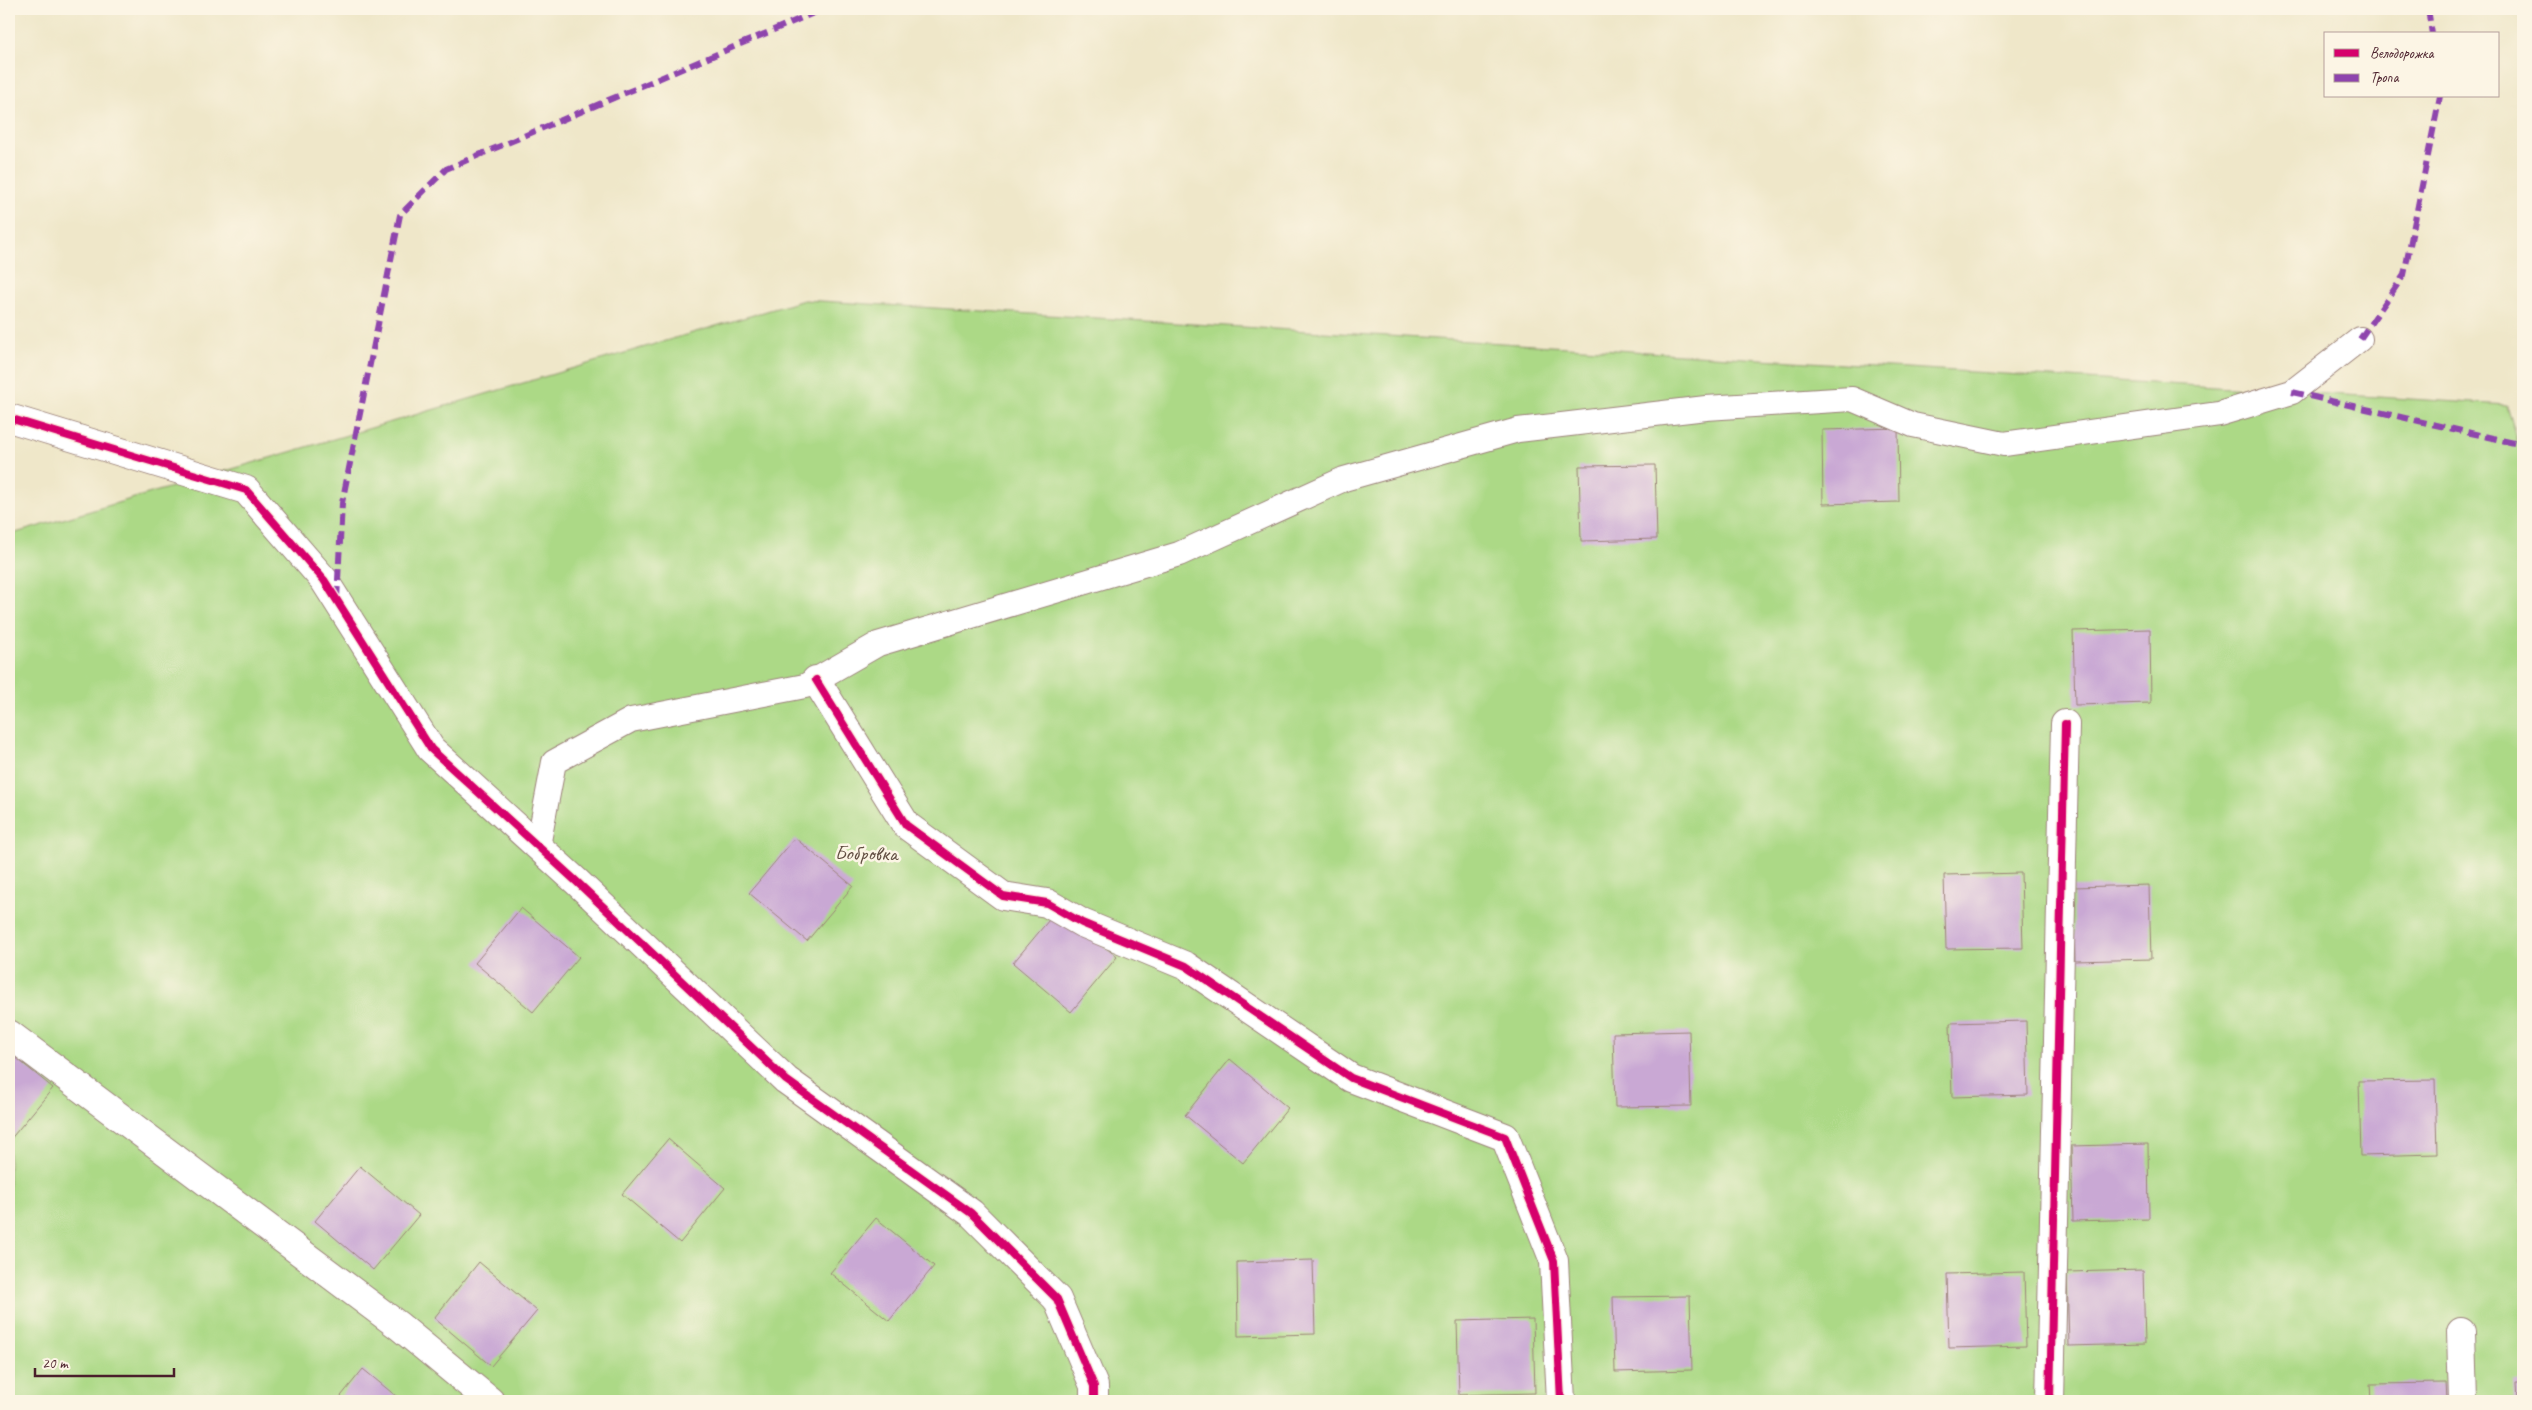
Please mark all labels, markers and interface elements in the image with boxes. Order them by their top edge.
legend [2324,32,2500,98]
text: Велодорожка [2370,44,2434,63]
text: Тропа [2370,68,2399,87]
park label: Бобровка [835,840,900,866]
scale bar [35,1345,174,1377]
text: 20 m [42,1354,69,1373]

